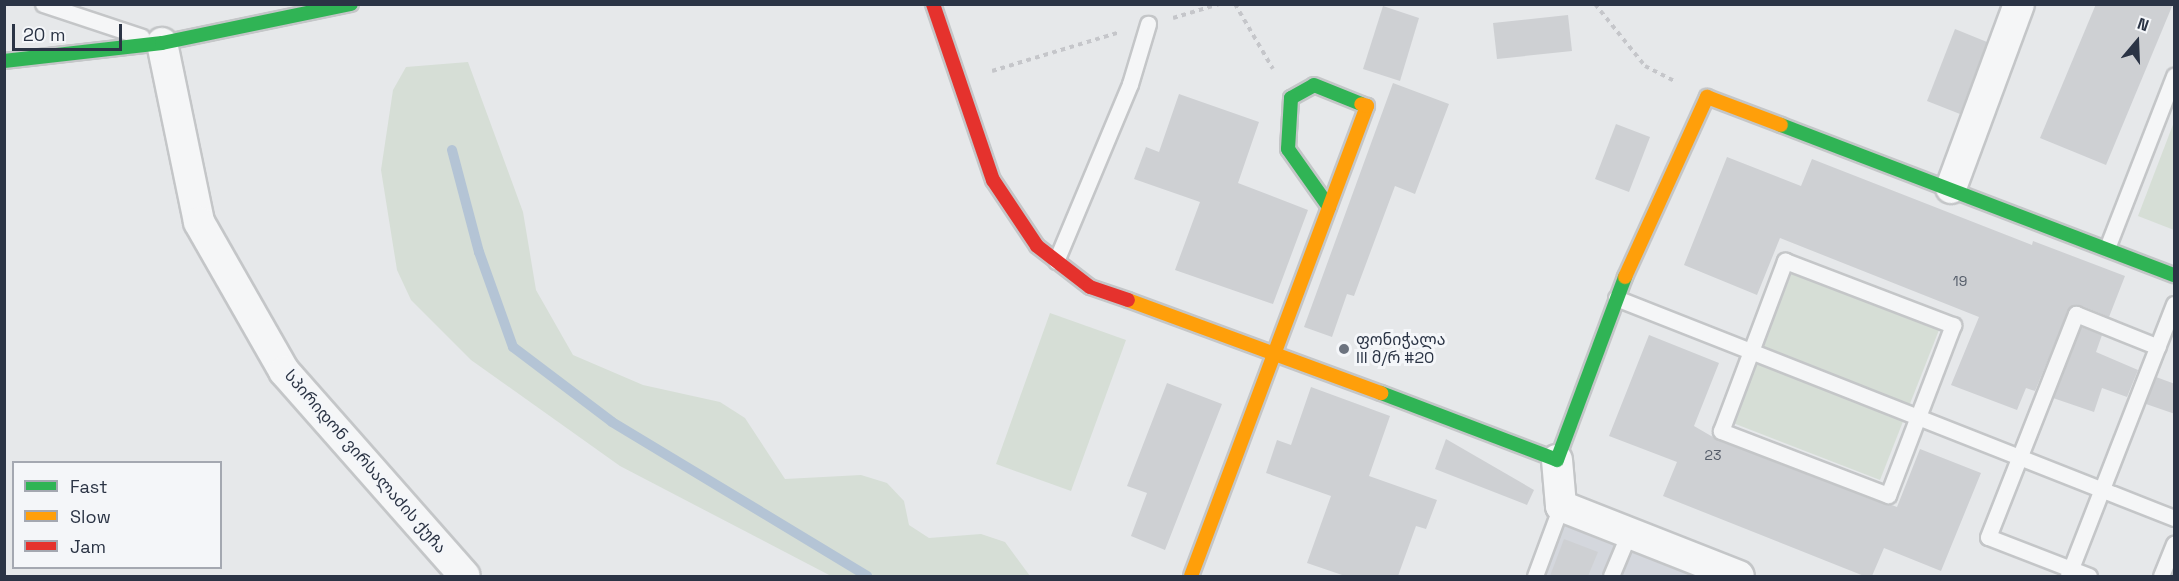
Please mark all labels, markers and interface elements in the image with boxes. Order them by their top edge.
scale bar [15,12,124,50]
north arrow [2107,12,2167,72]
text: N [2135,13,2152,36]
text: 20 m [23,23,66,46]
house number: 19 [1953,273,1967,289]
place label: ფონიჭალა III მ/რ #20 [1356,330,1446,368]
marker: ფონიჭალა III მ/რ #20 [1337,342,1351,356]
street label: სპირიდონ ვირსალაძის ქუჩა [280,366,450,558]
house number: 23 [1705,447,1721,463]
legend [12,461,222,569]
text: Fast [70,475,107,498]
text: Slow [70,505,111,528]
text: Jam [70,535,106,558]

